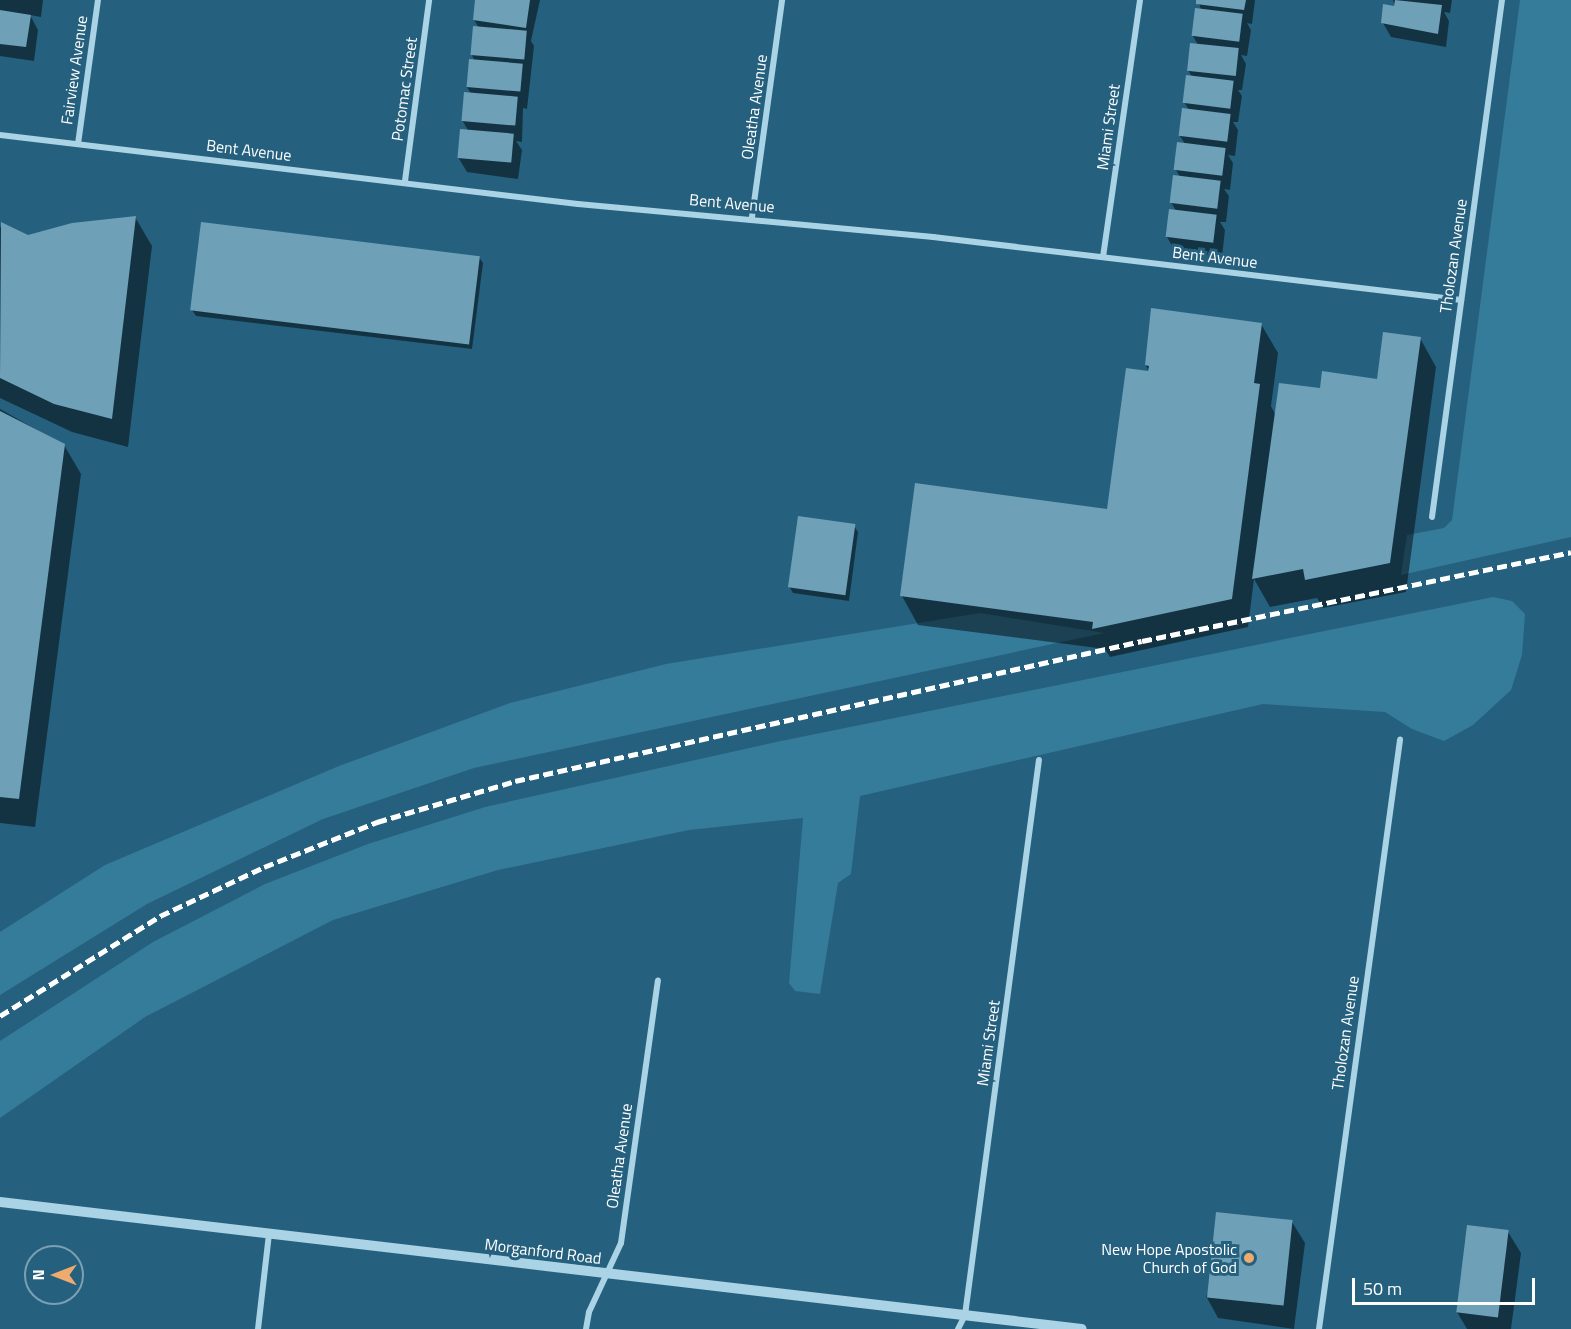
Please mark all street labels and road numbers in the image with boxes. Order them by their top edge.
street label: Fairview Avenue [57,14,91,126]
street label: Potomac Street [387,36,421,142]
street label: Oleatha Avenue [737,53,771,161]
street label: Miami Street [1092,83,1124,171]
street label: Bent Avenue [205,135,293,165]
street label: Bent Avenue [688,190,776,216]
street label: Tholozan Avenue [1435,198,1471,314]
street label: Bent Avenue [1171,242,1259,272]
street label: Tholozan Avenue [1327,975,1363,1091]
street label: Miami Street [972,999,1004,1087]
street label: Oleatha Avenue [602,1102,636,1210]
street label: Morganford Road [483,1234,603,1268]

